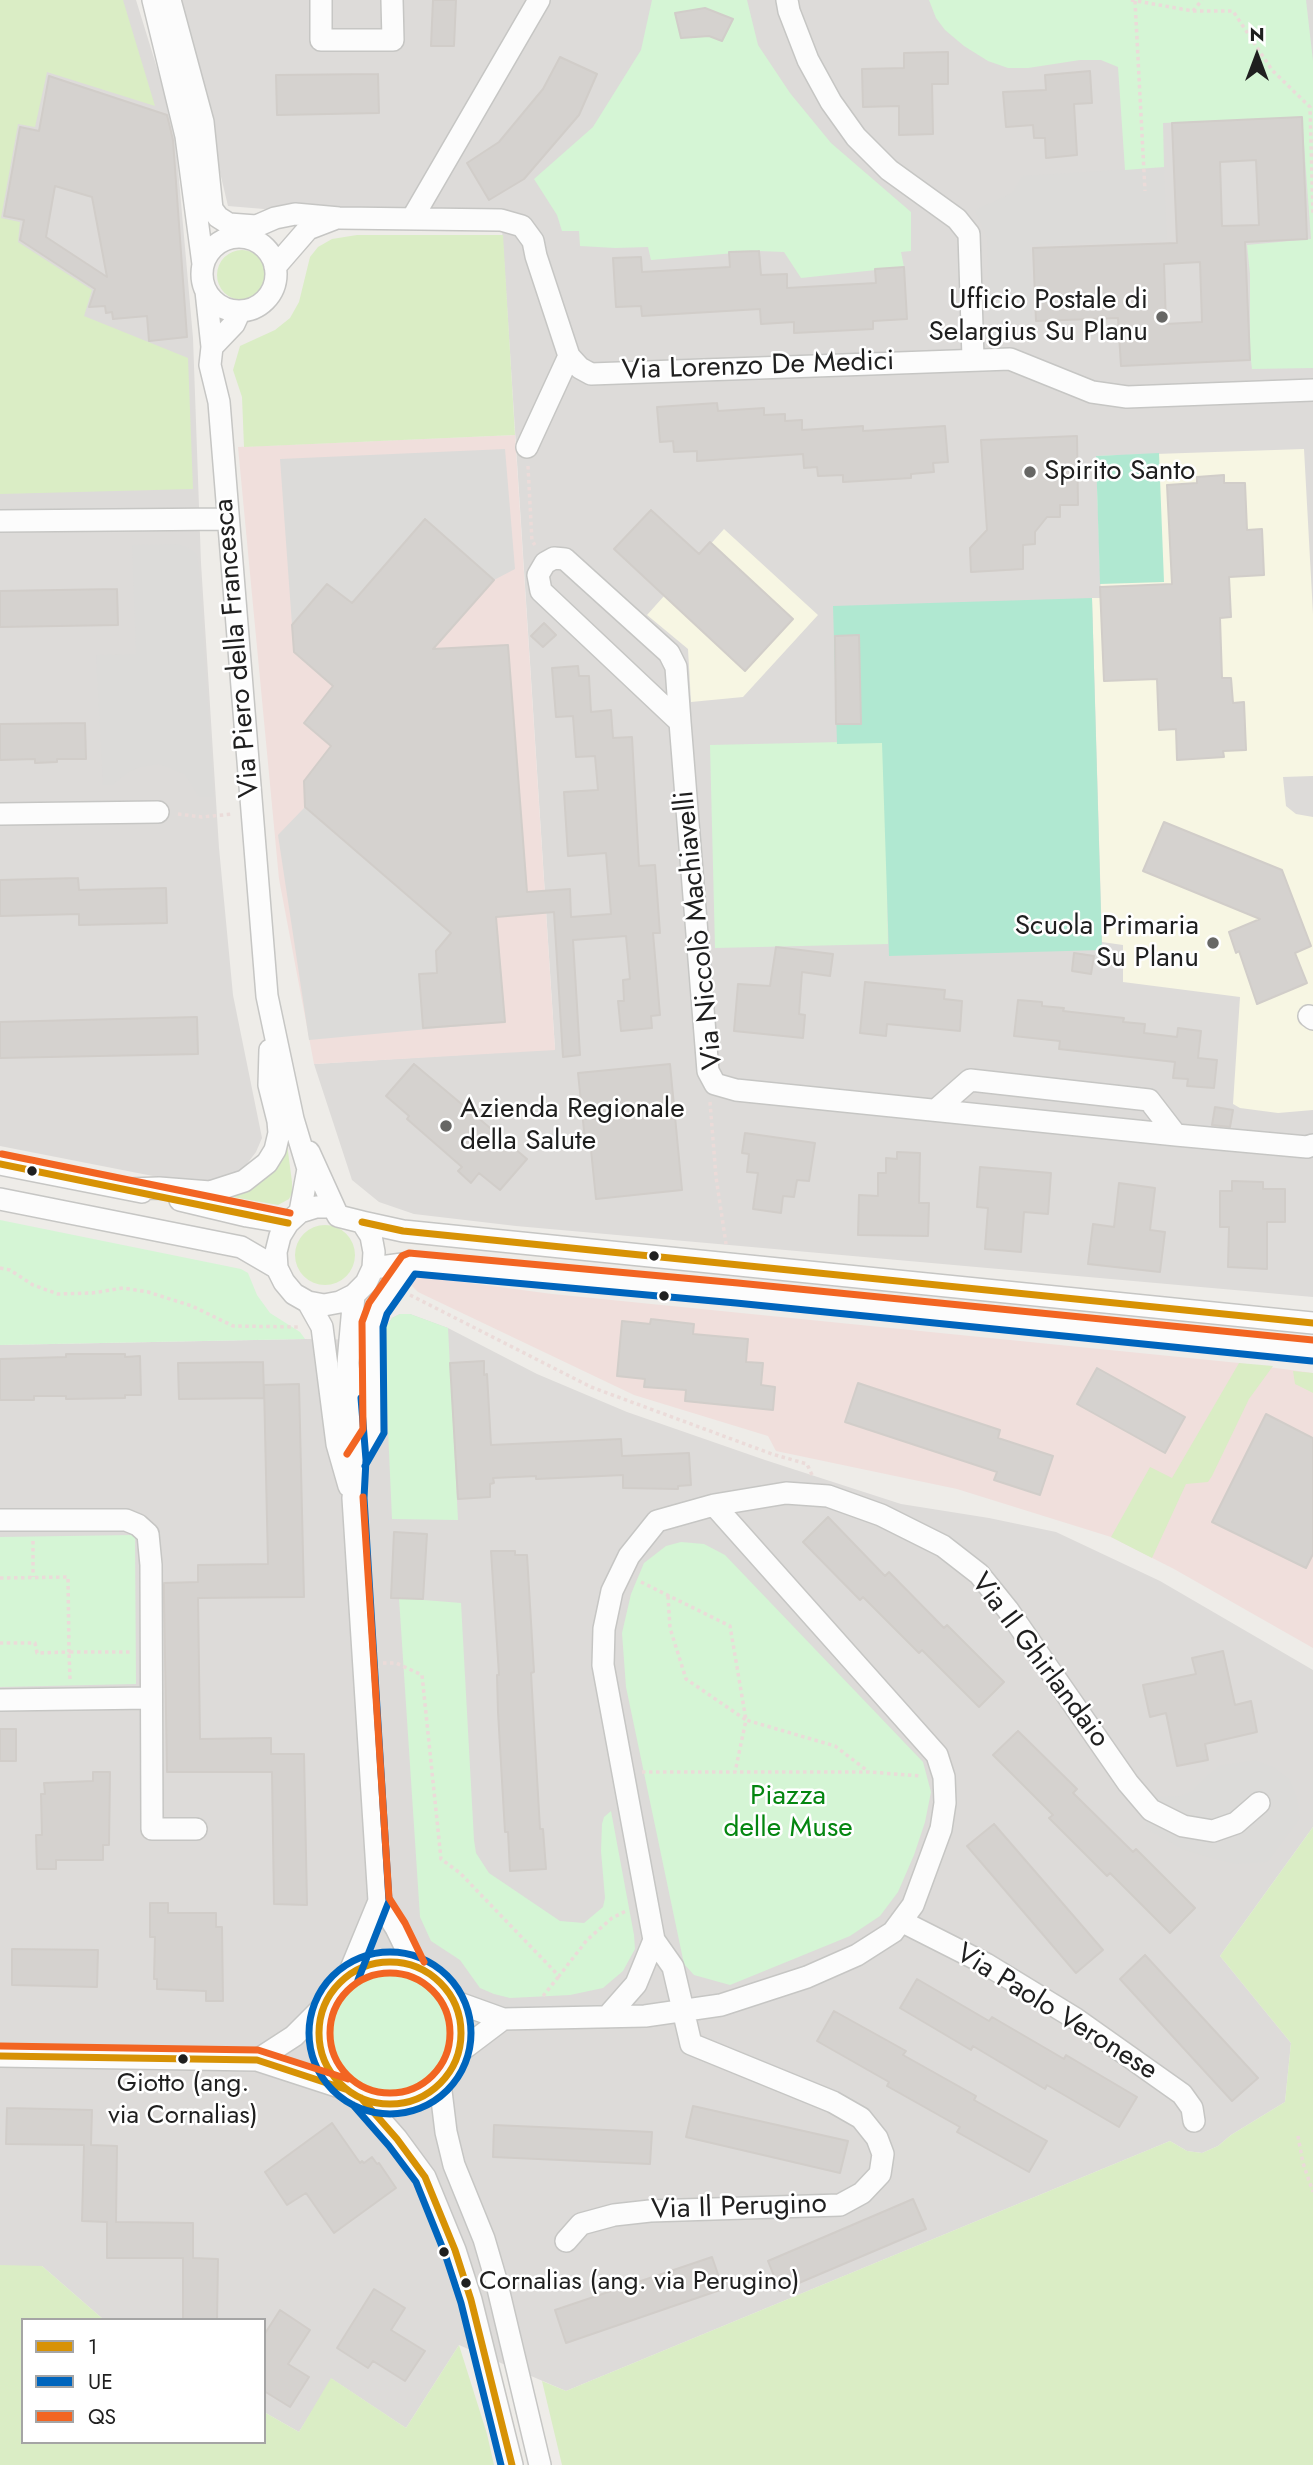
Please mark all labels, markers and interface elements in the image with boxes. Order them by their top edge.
north arrow [1222,21,1292,91]
text: N [1249,21,1265,48]
place label: Ufficio Postale di Selargius Su Planu [928,284,1148,350]
marker: Ufficio Postale di Selargius Su Planu [1154,309,1170,325]
street label: Via Lorenzo De Medici [621,345,895,389]
place label: Spirito Santo [1044,455,1195,489]
marker: Spirito Santo [1022,464,1038,480]
street label: Via Piero della Francesca [208,497,268,799]
street label: Via Niccolò Machiavelli [669,789,731,1071]
place label: Scuola Primaria Su Planu [1015,910,1199,976]
marker: Scuola Primaria Su Planu [1205,935,1221,951]
place label: Azienda Regionale della Salute [460,1093,685,1159]
marker: Azienda Regionale della Salute [438,1118,454,1134]
unlabelled marker [25,1164,39,1178]
unlabelled marker [647,1249,661,1263]
unlabelled marker [657,1289,671,1303]
street label: Via Il Ghirlandaio [963,1567,1115,1755]
park label: Piazza delle Muse [723,1780,853,1846]
street label: Via Paolo Veronese [949,1938,1163,2088]
marker: Giotto (ang. via Cornalias) [176,2052,190,2066]
place label: Giotto (ang. via Cornalias) [108,2069,258,2130]
street label: Via Il Perugino [651,2188,827,2228]
unlabelled marker [437,2245,451,2259]
place label: Cornalias (ang. via Perugino) [479,2267,800,2299]
marker: Cornalias (ang. via Perugino) [459,2276,473,2290]
legend [21,2318,266,2444]
text: 1 [88,2332,97,2362]
text: UE [88,2367,113,2397]
text: QS [88,2402,116,2432]

